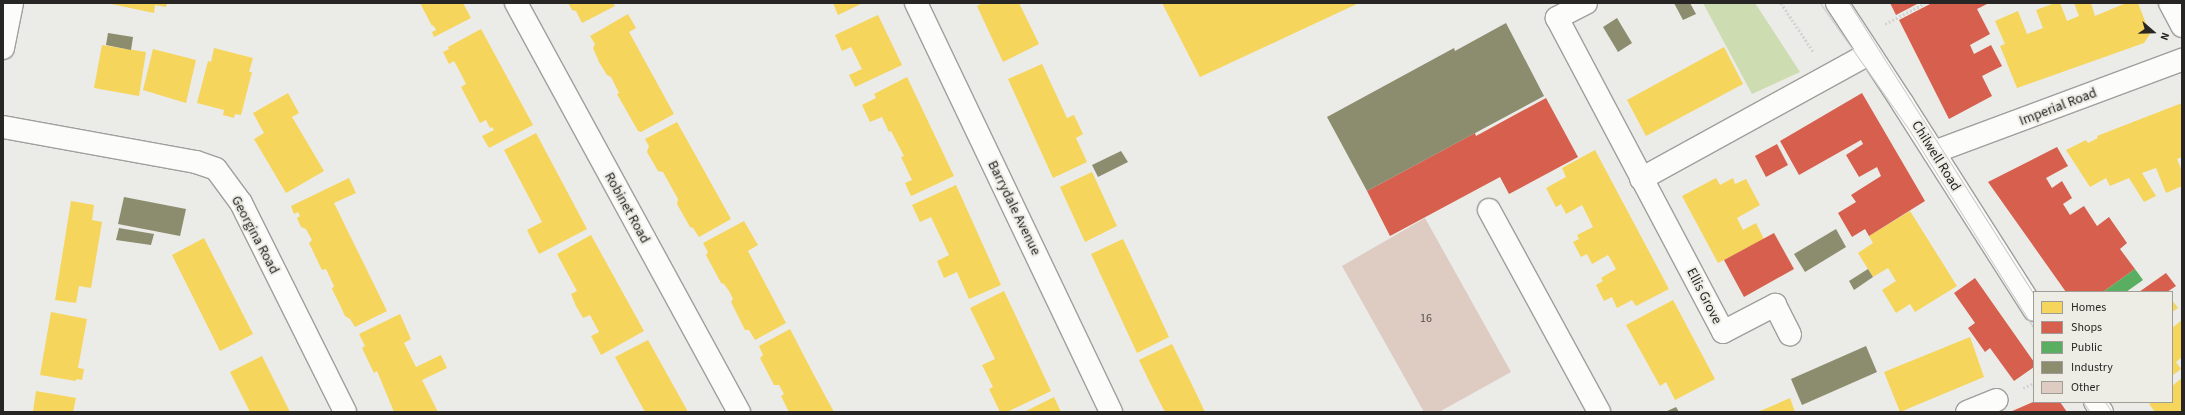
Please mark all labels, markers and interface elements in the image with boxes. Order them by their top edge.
north arrow [2133,12,2173,52]
text: N [2156,30,2173,42]
street label: Imperial Road [2017,85,2099,129]
street label: Chilwell Road [1908,118,1964,194]
street label: Barrydale Avenue [984,158,1044,258]
street label: Robinet Road [601,170,653,246]
street label: Georgina Road [227,193,283,277]
street label: Ellis Grove [1683,265,1725,327]
legend [2033,291,2173,403]
text: Homes [2071,299,2106,316]
house number: 16 [1420,312,1432,326]
text: Shops [2071,319,2102,336]
text: Public [2071,339,2102,356]
text: Industry [2071,359,2113,376]
text: Other [2071,379,2100,396]

